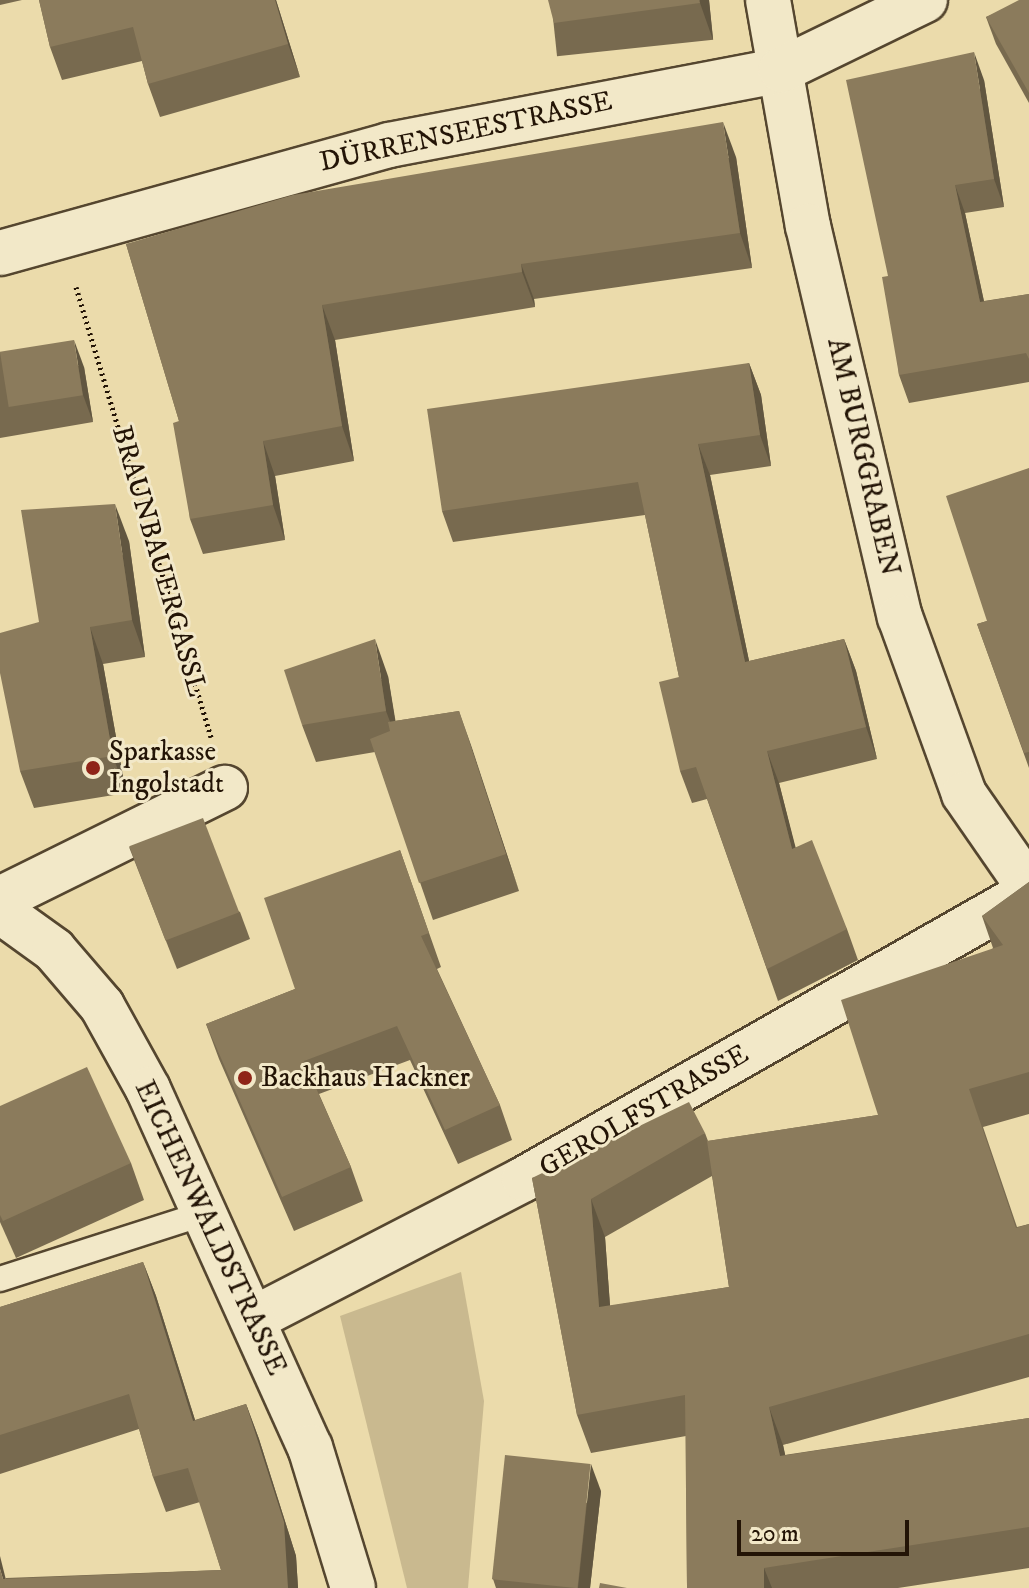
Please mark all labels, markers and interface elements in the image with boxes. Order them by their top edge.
street label: DÜRRENSEESTRASSE [317,85,615,179]
street label: AM BURGGRABEN [819,335,907,579]
street label: BRAUNBAUERGASSL [104,422,214,700]
place label: Sparkasse Ingolstadt [109,735,224,801]
marker: Sparkasse Ingolstadt [84,759,102,777]
street label: GEROLFSTRASSE [533,1037,755,1185]
place label: Backhaus Hackner [261,1061,470,1095]
marker: Backhaus Hackner [236,1069,254,1087]
street label: EICHENWALDSTRASSE [127,1075,293,1381]
scale bar [741,1504,913,1554]
text: 20 m [751,1519,799,1549]

